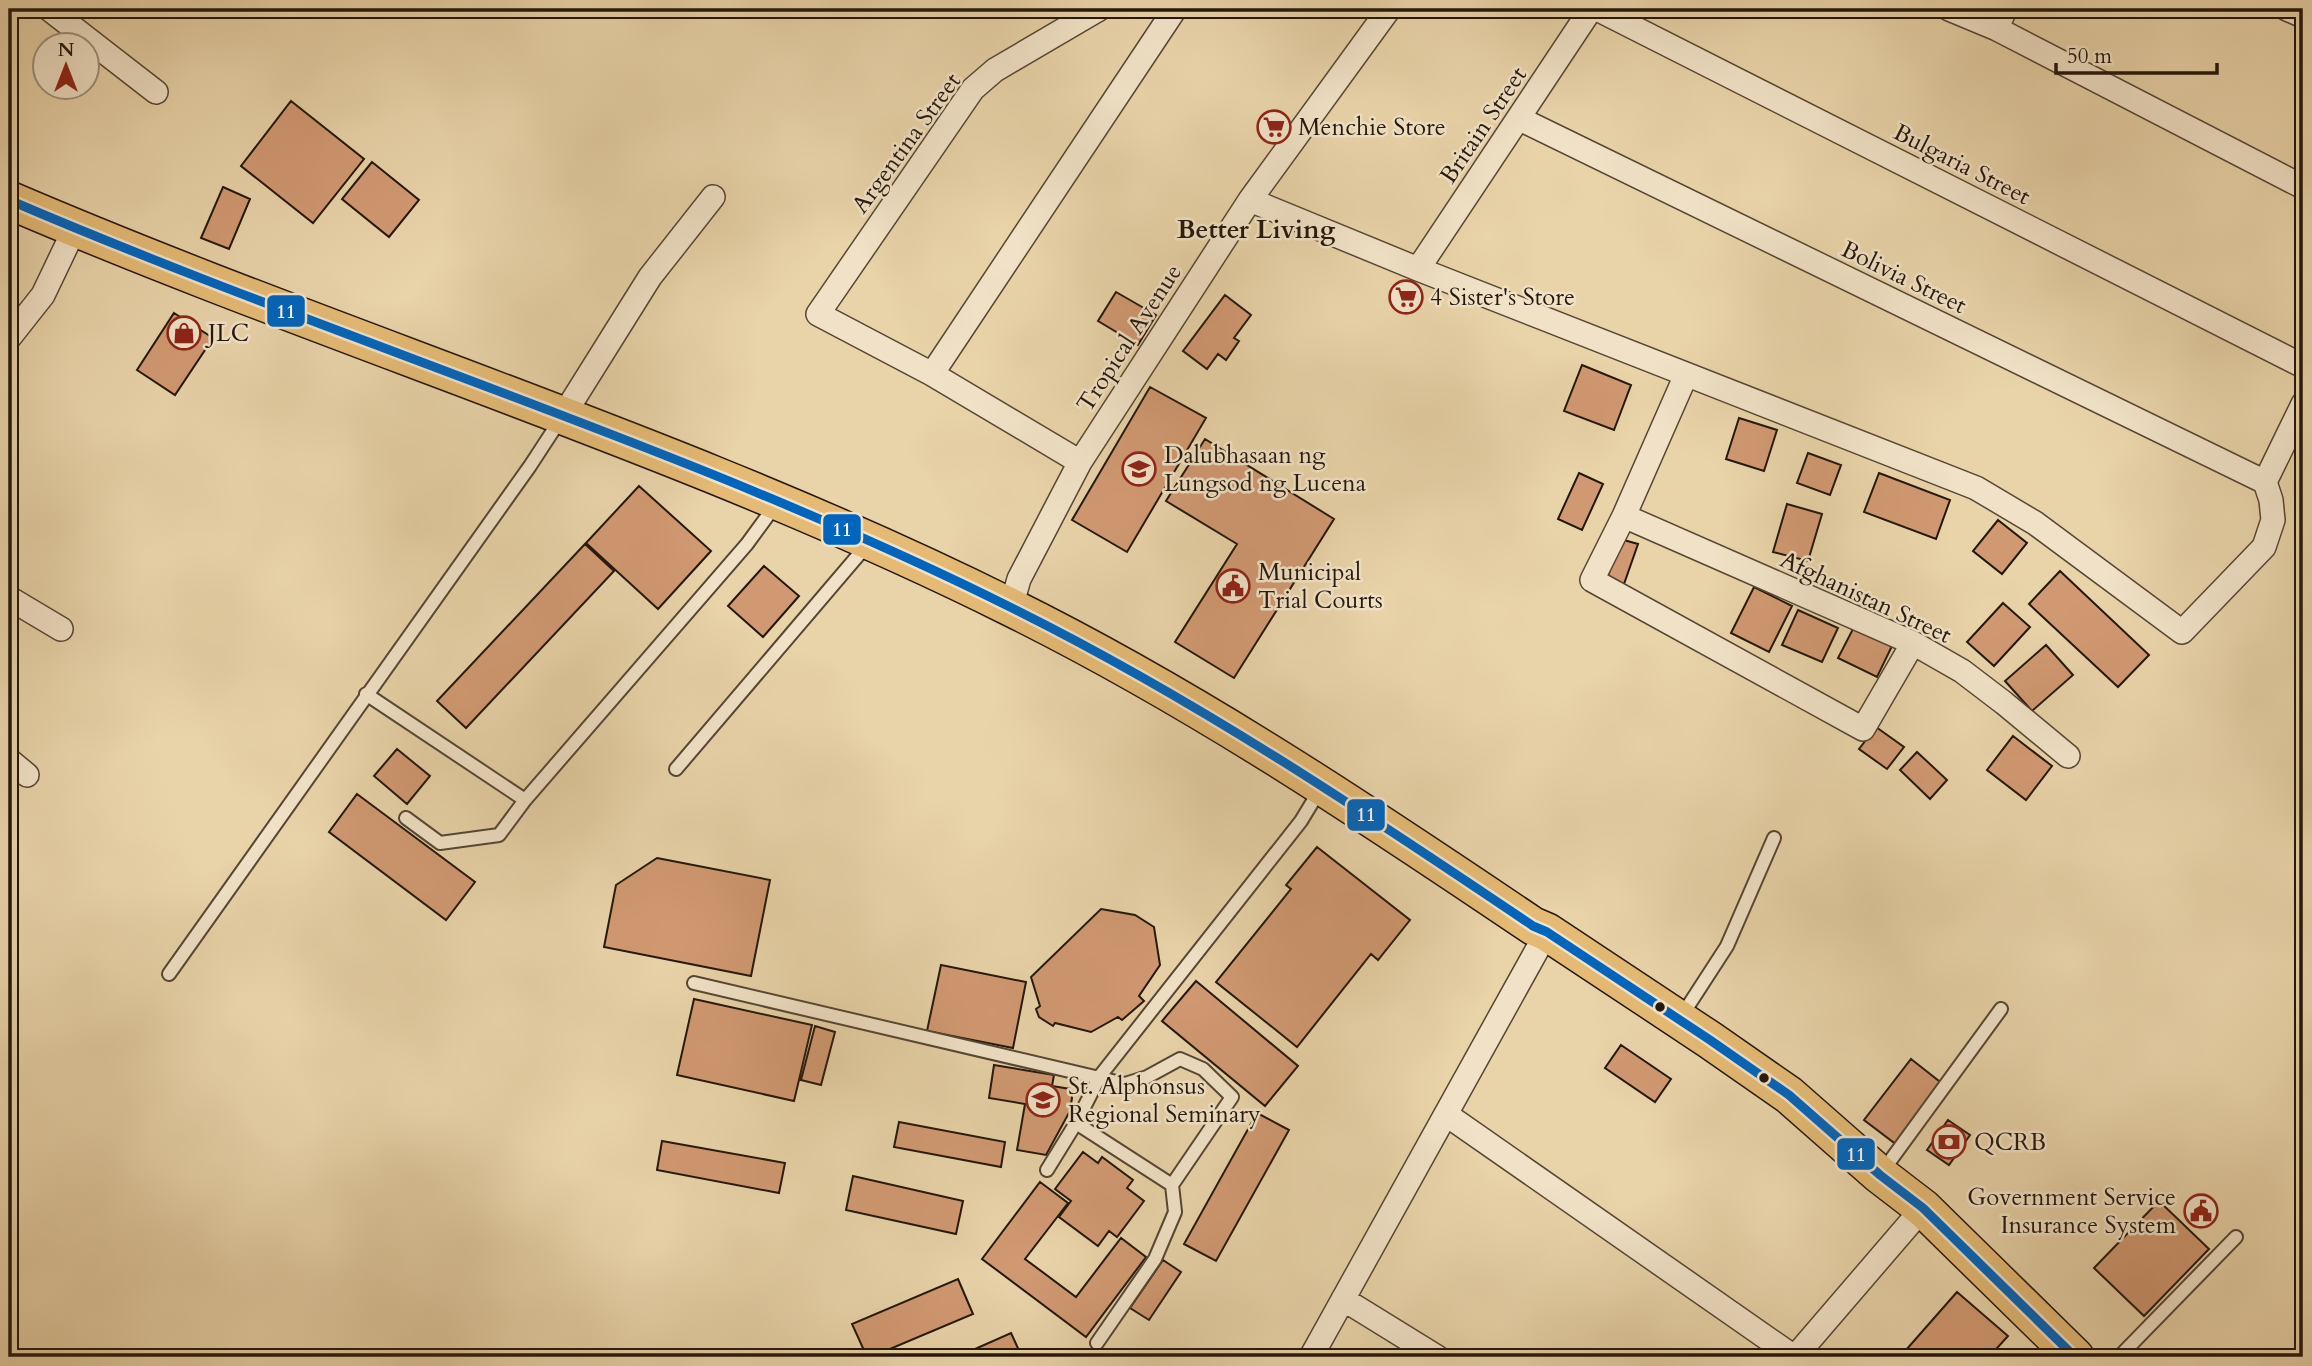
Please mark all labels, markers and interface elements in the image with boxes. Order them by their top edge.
north arrow [32,32,102,102]
scale bar [2056,32,2218,76]
text: N [58,37,75,63]
text: 50 m [2067,42,2112,71]
street label: Britain Street [1432,60,1535,190]
street label: Argentina Street [844,66,969,220]
supermarket icon: Menchie Store [1255,108,1293,146]
place label: Menchie Store [1298,111,1446,144]
street label: Bulgaria Street [1888,116,2036,213]
district label: Better Living [1177,212,1336,247]
street label: Bolivia Street [1836,233,1972,322]
street label: Tropical Avenue [1069,258,1190,419]
supermarket icon: 4 Sister's Store [1387,278,1425,316]
place label: 4 Sister's Store [1430,281,1575,314]
line badge: 11 [266,294,306,328]
text: 11 [276,299,296,325]
shop icon: JLC [165,314,203,352]
place label: JLC [205,317,249,350]
place label: Dalubhasaan ng Lungsod ng Lucena [1164,439,1367,500]
school or university icon: Dalubhasaan ng Lungsod ng Lucena [1120,450,1158,488]
line badge: 11 [822,513,862,546]
text: 11 [832,517,852,543]
street label: Afghanistan Street [1775,543,1957,652]
place label: Municipal Trial Courts [1258,556,1383,617]
public building icon: Municipal Trial Courts [1214,567,1252,605]
line badge: 11 [1346,798,1386,832]
text: 11 [1356,802,1376,828]
unlabelled marker [1653,1000,1667,1014]
place label: St. Alphonsus Regional Seminary [1068,1070,1261,1131]
unlabelled marker [1757,1071,1771,1085]
school or university icon: St. Alphonsus Regional Seminary [1024,1081,1062,1119]
bank icon: QCRB [1930,1123,1968,1161]
place label: QCRB [1974,1126,2046,1159]
line badge: 11 [1836,1137,1876,1171]
text: 11 [1846,1142,1866,1168]
place label: Government Service Insurance System [1967,1181,2177,1242]
public building icon: Government Service Insurance System [2182,1192,2220,1230]

